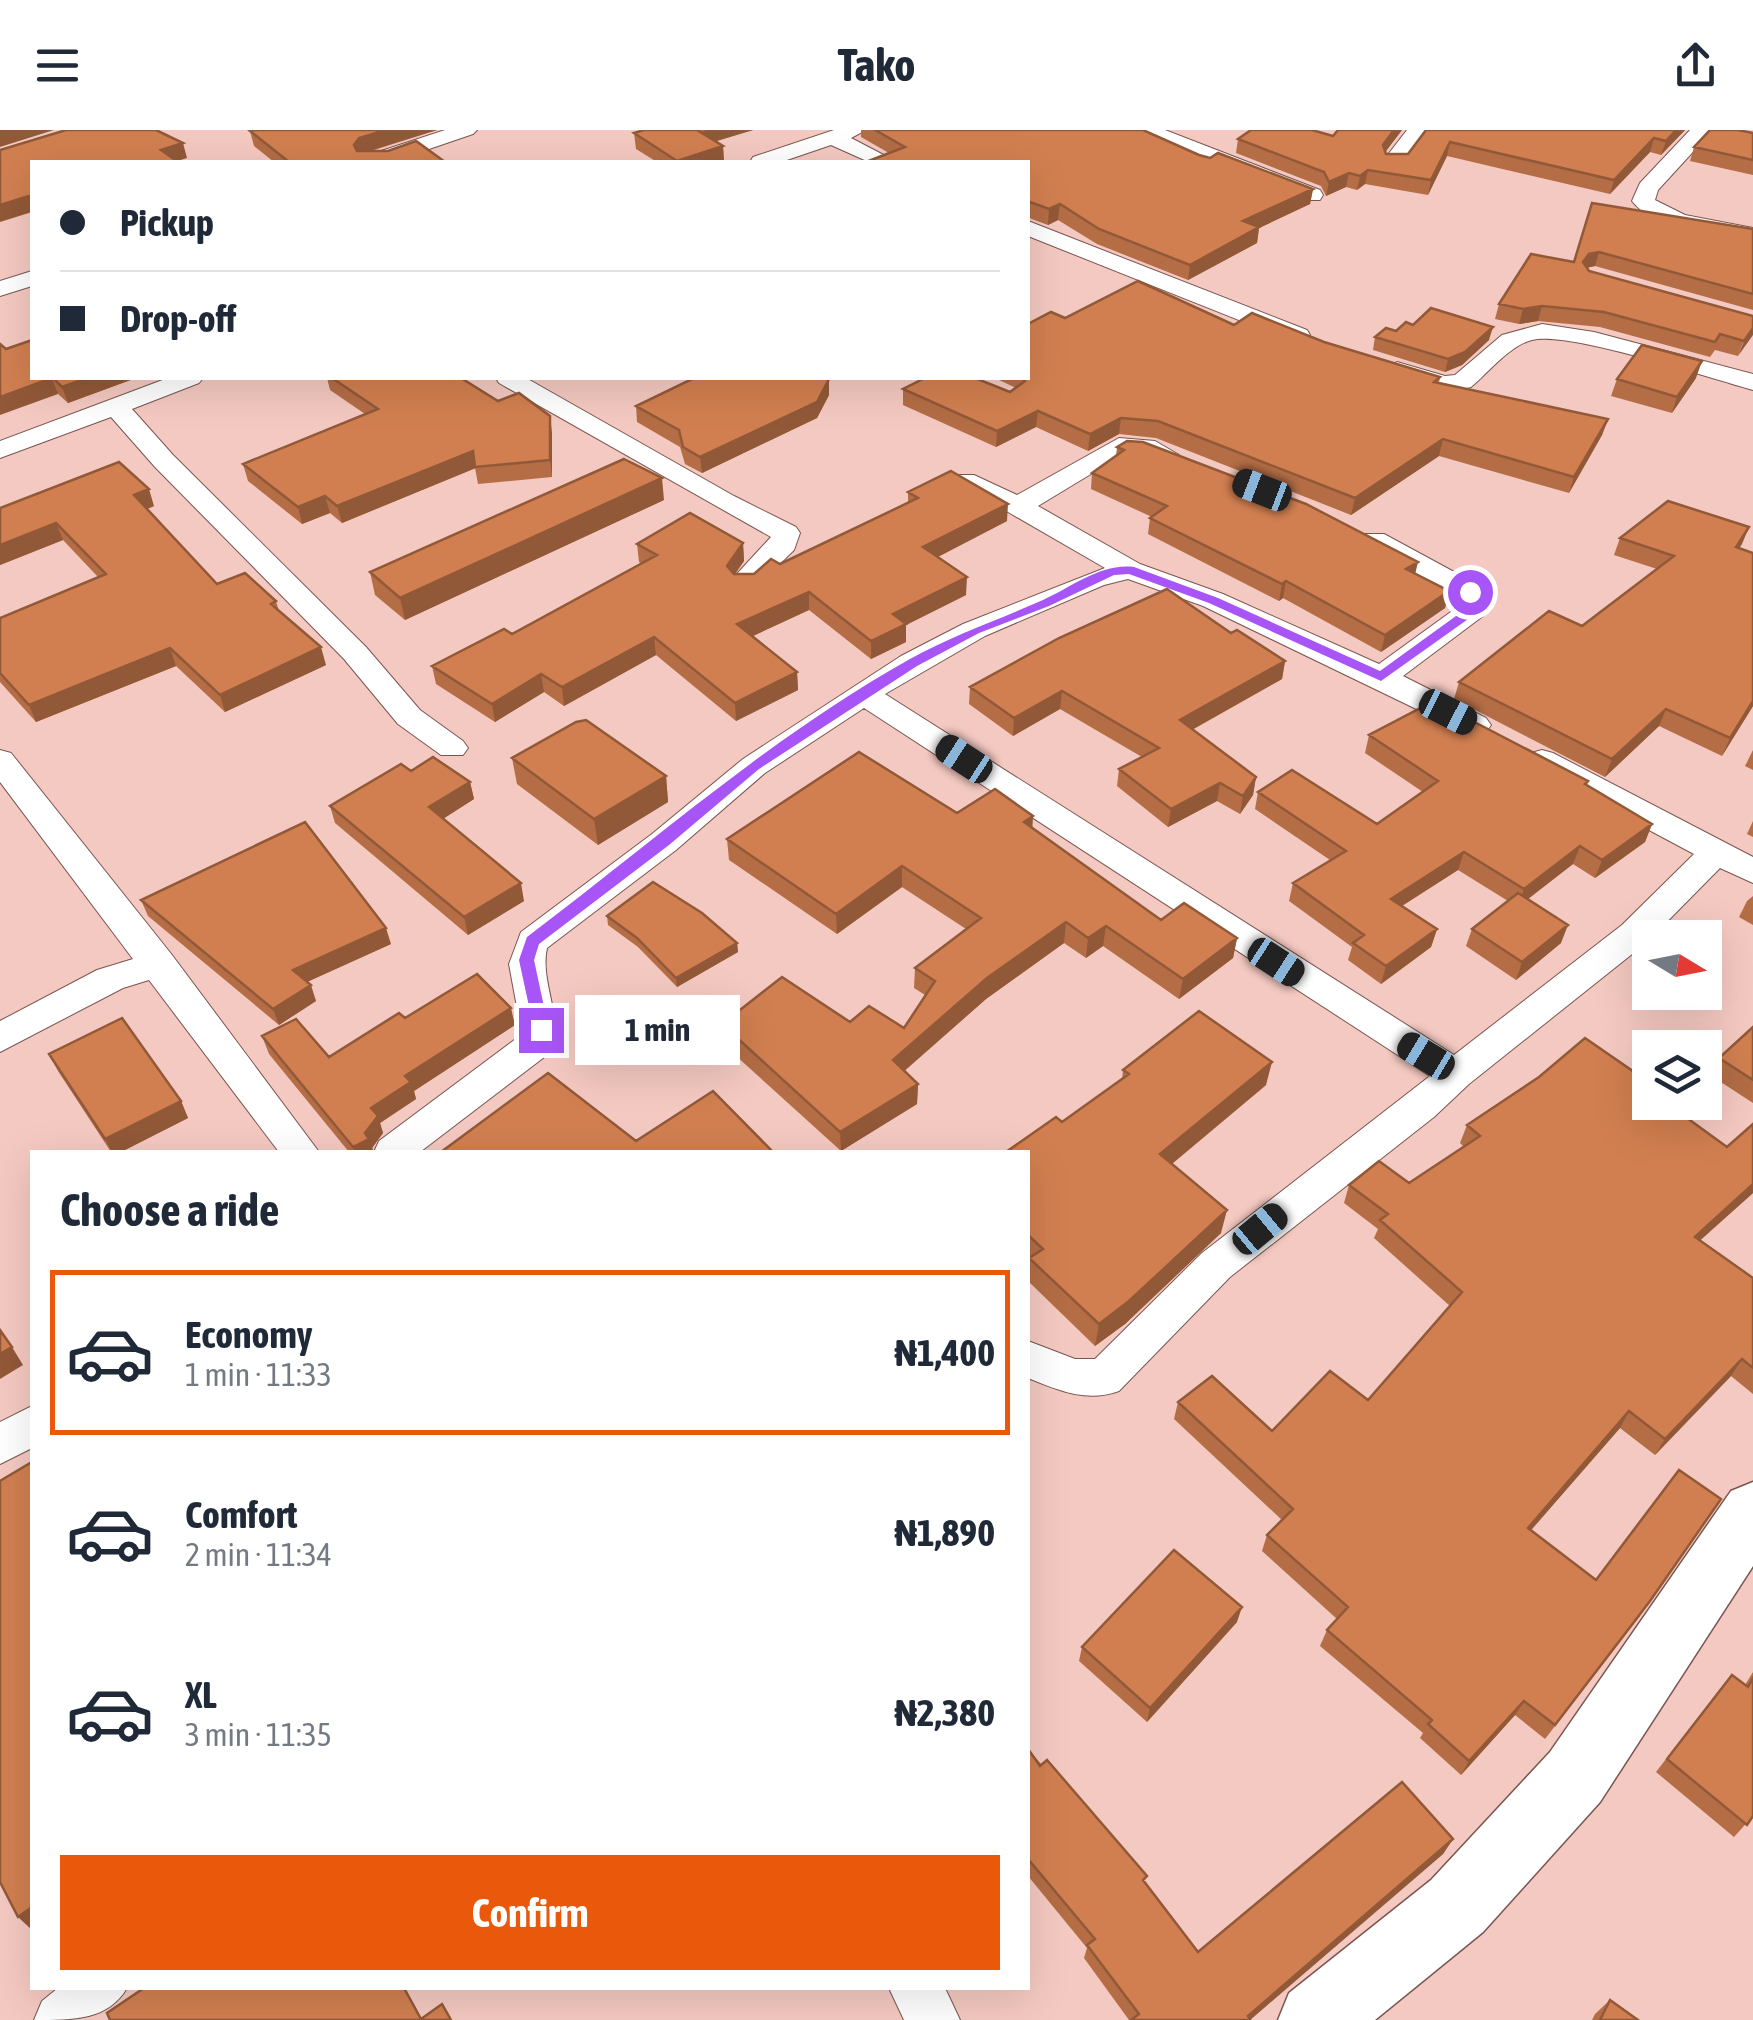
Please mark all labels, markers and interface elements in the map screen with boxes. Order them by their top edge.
icon: menu [30,38,85,93]
icon: share [1668,38,1723,93]
text: Tako [838,39,915,91]
text: Pickup [120,201,214,244]
text: Drop-off [120,297,236,340]
car [1229,465,1295,515]
route start [1448,570,1493,615]
car [1414,685,1482,739]
car [931,730,997,788]
north arrow [1632,920,1722,1010]
map controls [1632,920,1722,1120]
car [1243,933,1309,991]
callout: 1 min [576,995,741,1065]
route end [519,1008,564,1053]
text: 1 min [625,1011,690,1048]
car [1393,1028,1459,1084]
button: layers [1632,1030,1722,1120]
text: Choose a ride [60,1184,279,1236]
car [1227,1198,1293,1260]
icon: car [65,1308,155,1398]
text: Economy [185,1313,312,1356]
text: ₦1,400 [894,1331,995,1374]
text: 1 min · 11:33 [185,1356,332,1393]
icon: car [65,1488,155,1578]
text: Comfort [185,1493,297,1536]
text: ₦1,890 [894,1511,995,1554]
text: 2 min · 11:34 [185,1536,332,1573]
icon: car [65,1668,155,1758]
text: XL [185,1673,217,1716]
text: ₦2,380 [894,1691,995,1734]
text: 3 min · 11:35 [185,1716,332,1753]
button: Confirm [60,1855,1000,1970]

